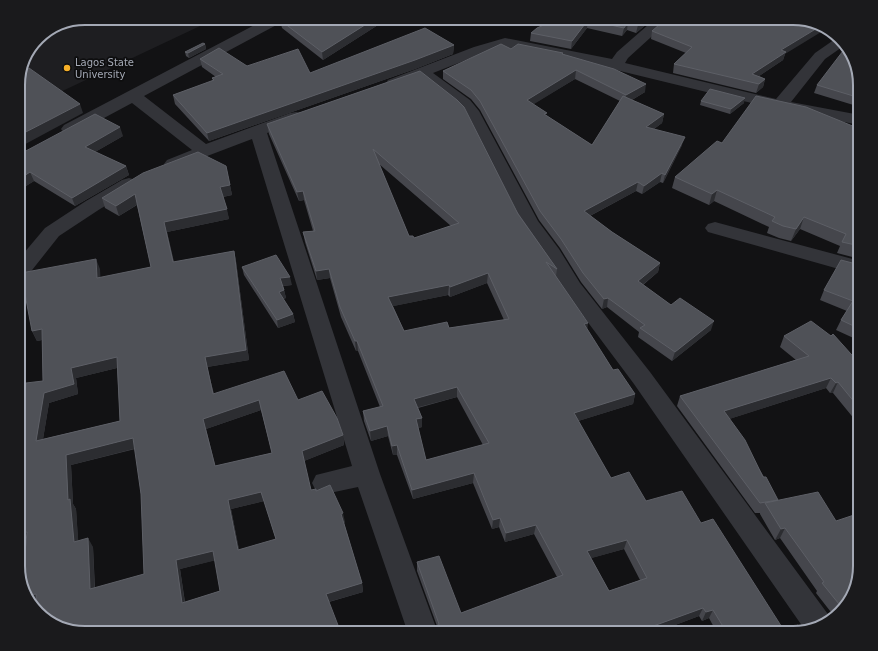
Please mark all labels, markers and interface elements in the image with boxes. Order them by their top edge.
place label: Lagos State University [75,57,134,80]
marker: Lagos State University [62,63,72,73]

